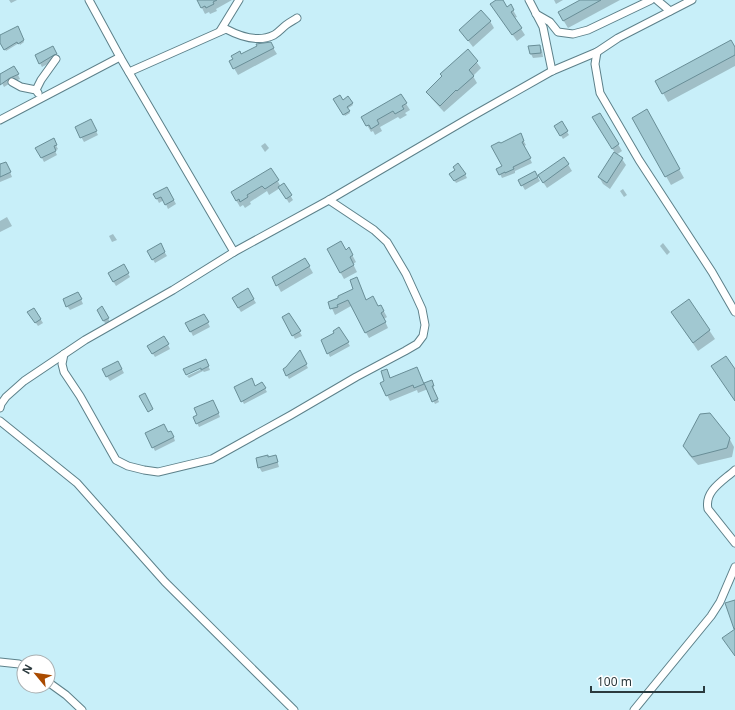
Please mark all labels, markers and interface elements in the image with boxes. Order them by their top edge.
north arrow [16,654,56,694]
text: N [18,661,36,676]
scale bar [591,668,704,694]
text: 100 m [597,673,632,690]

